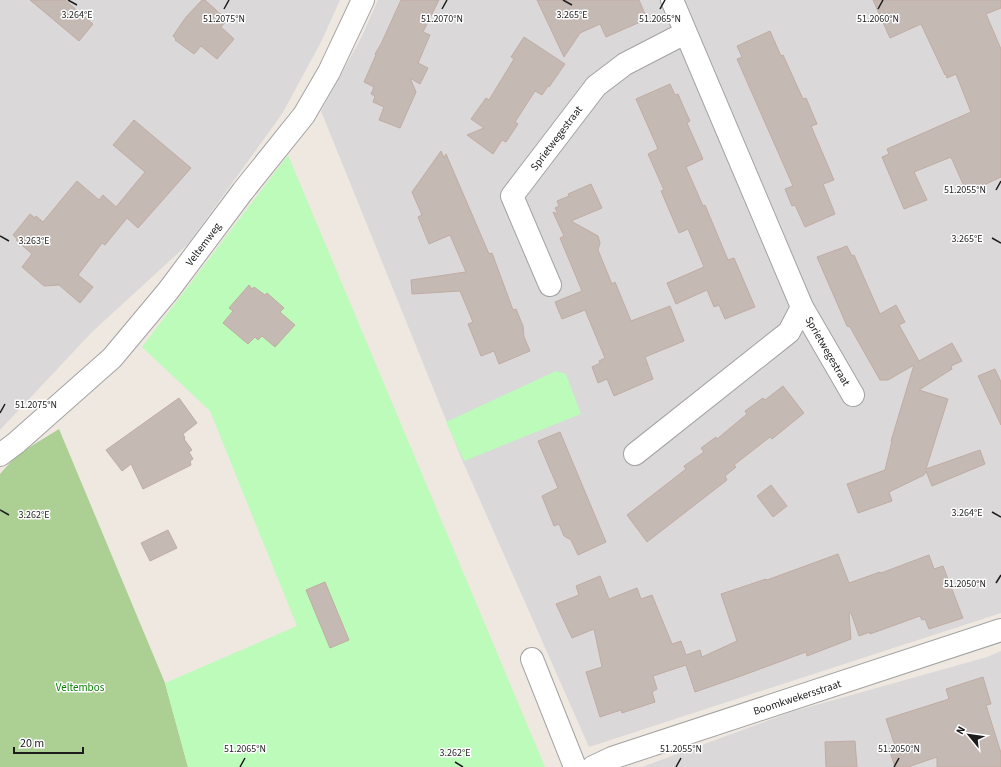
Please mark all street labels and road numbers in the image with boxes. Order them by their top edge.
street label: Sprietwegestraat [527,102,586,174]
street label: Veltemweg [182,219,225,269]
street label: Sprietwegestraat [802,314,854,389]
street label: Boomkwekersstraat [751,676,843,719]

